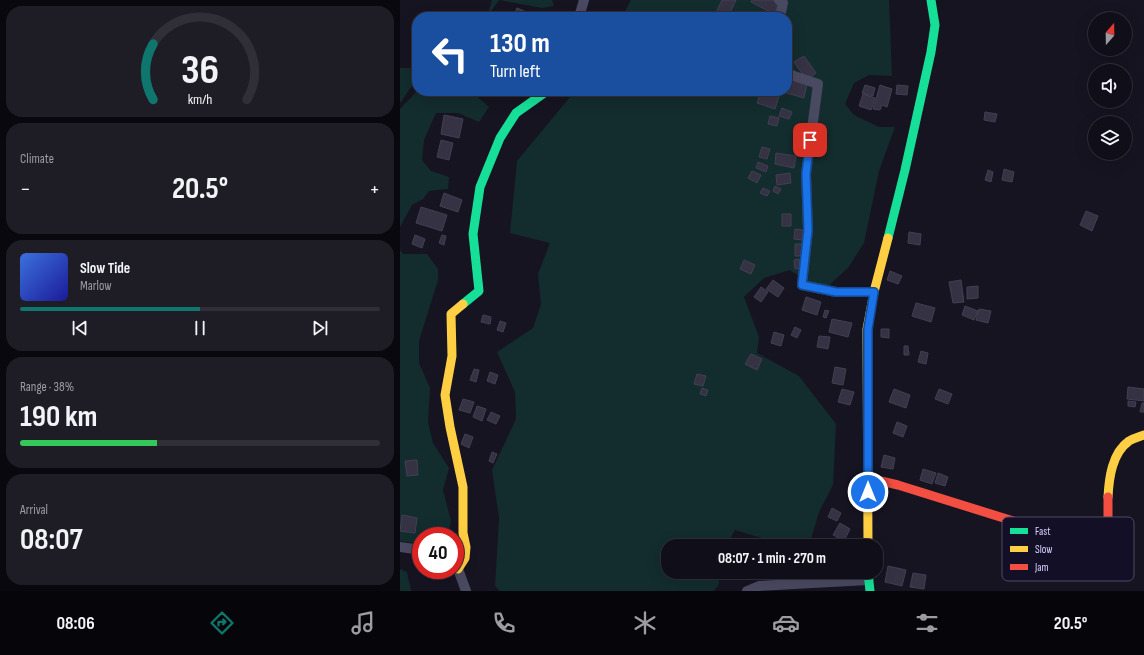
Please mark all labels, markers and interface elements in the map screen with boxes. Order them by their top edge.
north arrow [1088,12,1132,56]
map controls [1088,12,1132,160]
text: 130 m [490,27,550,60]
icon: left [424,28,476,80]
text: 36 [181,45,219,94]
text: Turn left [490,61,541,82]
button: sound [1088,64,1132,108]
text: km/h [188,90,212,107]
button: layers [1088,116,1132,160]
pin [793,123,827,157]
icon: arrive [799,129,821,151]
text: Climate [20,151,54,167]
text: 20.5° [172,171,228,207]
text: − [20,176,31,203]
text: + [369,176,380,203]
text: Slow Tide [80,259,130,278]
text: Marlow [80,278,112,294]
icon: previous [69,317,91,339]
icon: pause [189,317,211,339]
icon: next [309,317,331,339]
text: Range · 38% [20,379,74,395]
text: 190 km [20,399,98,435]
position arrow [847,471,889,513]
text: Arrival [20,502,48,518]
legend [1002,517,1134,581]
text: 08:07 [20,522,82,558]
text: Fast [1035,525,1051,538]
speed limit sign: 40 [412,527,464,579]
text: Slow [1035,543,1052,556]
text: 08:07 · 1 min · 270 m [718,549,826,568]
text: Jam [1034,561,1049,574]
icon: directions [208,609,236,637]
icon: music [349,609,377,637]
icon: phone [490,609,518,637]
icon: climate [631,609,659,637]
icon: car [772,609,800,637]
icon: filters [913,609,941,637]
text: 08:06 [57,613,95,634]
text: 20.5° [1054,613,1087,634]

